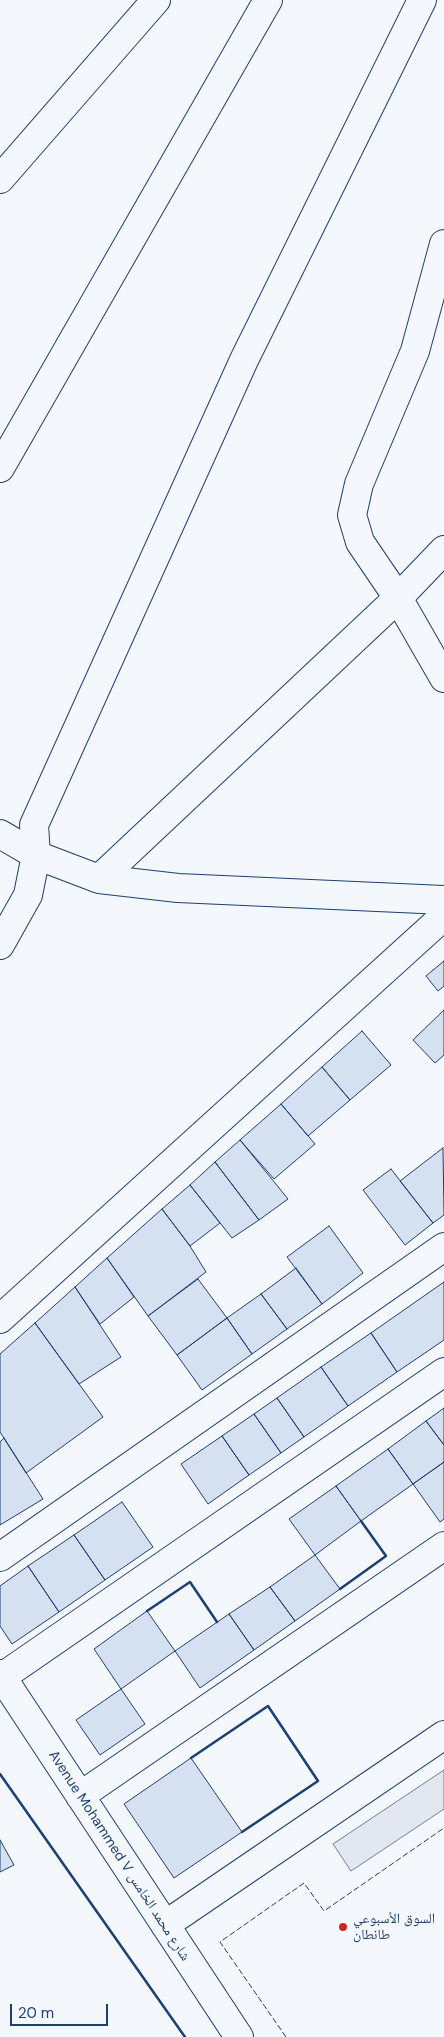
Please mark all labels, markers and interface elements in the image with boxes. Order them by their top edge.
street label: Avenue Mohammed V شارع محمد الخامس [45,1748,193,1964]
place label: السوق الأسبوعي طانطان [353,1911,435,1944]
marker: السوق الأسبوعي طانطان [337,1921,349,1933]
scale bar [12,1994,110,2026]
text: 20 m [18,2003,54,2023]

